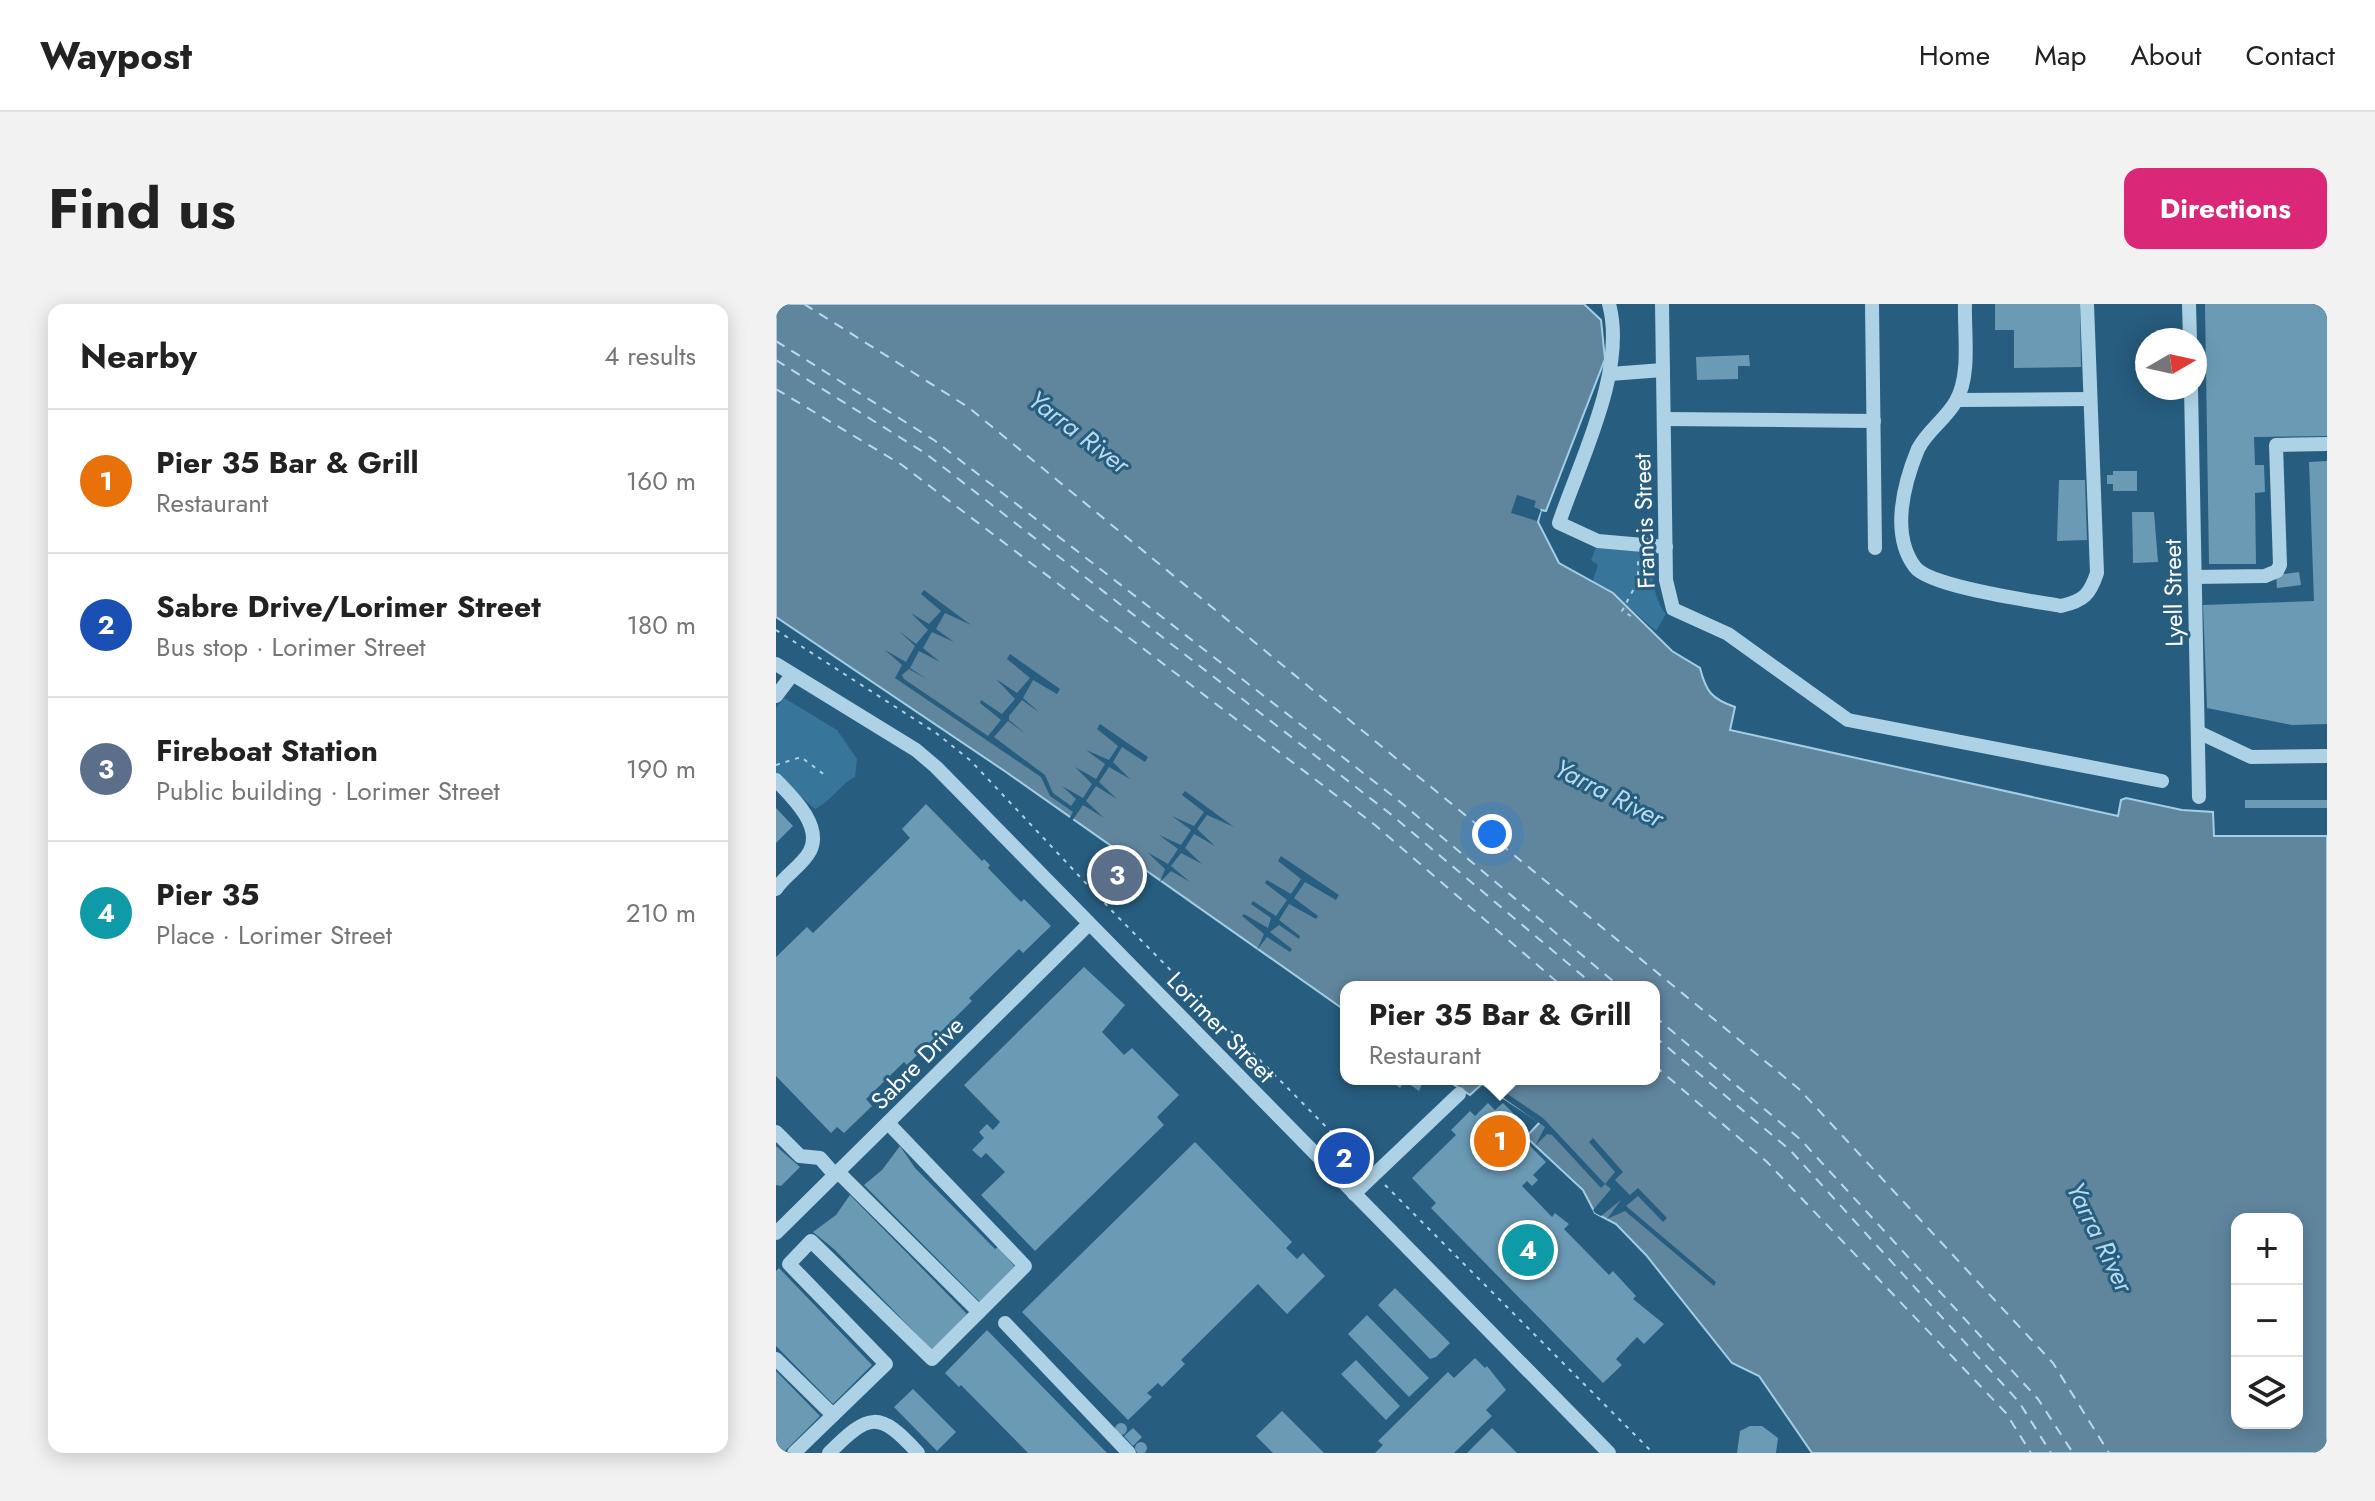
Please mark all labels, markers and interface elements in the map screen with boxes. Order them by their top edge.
text: Waypost [40,28,192,83]
text: Home [1919,35,1990,76]
text: Map [2034,35,2086,76]
text: About [2130,35,2202,76]
text: Contact [2246,35,2335,76]
text: Find us [48,168,236,249]
button: Directions [2124,168,2327,249]
north arrow [2135,328,2207,400]
text: Nearby [80,332,197,381]
text: 4 results [604,337,696,375]
water label: Yarra River [1020,381,1139,484]
text: Pier 35 Bar & Grill [156,441,419,484]
street label: Francis Street [1624,452,1664,589]
text: 1 [99,462,113,500]
text: 160 m [626,462,696,500]
text: Restaurant [156,484,268,522]
street label: Lyell Street [2155,539,2191,647]
text: Sabre Drive/Lorimer Street [156,585,541,628]
text: 2 [97,606,115,644]
text: 180 m [626,606,696,644]
text: Bus stop · Lorimer Street [156,628,426,666]
text: Fireboat Station [156,729,378,772]
water label: Yarra River [1548,749,1672,837]
text: 3 [98,750,114,788]
text: 190 m [626,750,696,788]
text: Public building · Lorimer Street [156,772,500,810]
your location [1472,814,1512,854]
pin: 3 [1091,845,1143,905]
text: Pier 35 [156,873,259,916]
text: 4 [97,894,115,932]
text: 210 m [626,894,696,932]
text: Place · Lorimer Street [156,916,392,954]
street label: Lorimer Street [1159,964,1283,1090]
popup [1340,981,1660,1085]
text: Pier 35 Bar & Grill [1369,993,1631,1036]
street label: Sabre Drive [862,1008,972,1118]
text: Restaurant [1369,1036,1481,1074]
pin: 1 [1474,1111,1526,1171]
pin: 2 [1318,1128,1370,1188]
water label: Yarra River [2057,1175,2144,1300]
map controls [2231,1213,2303,1429]
button: + [2231,1213,2303,1285]
pin: 4 [1502,1220,1554,1280]
button: − [2231,1285,2303,1357]
button: layers [2231,1357,2303,1429]

